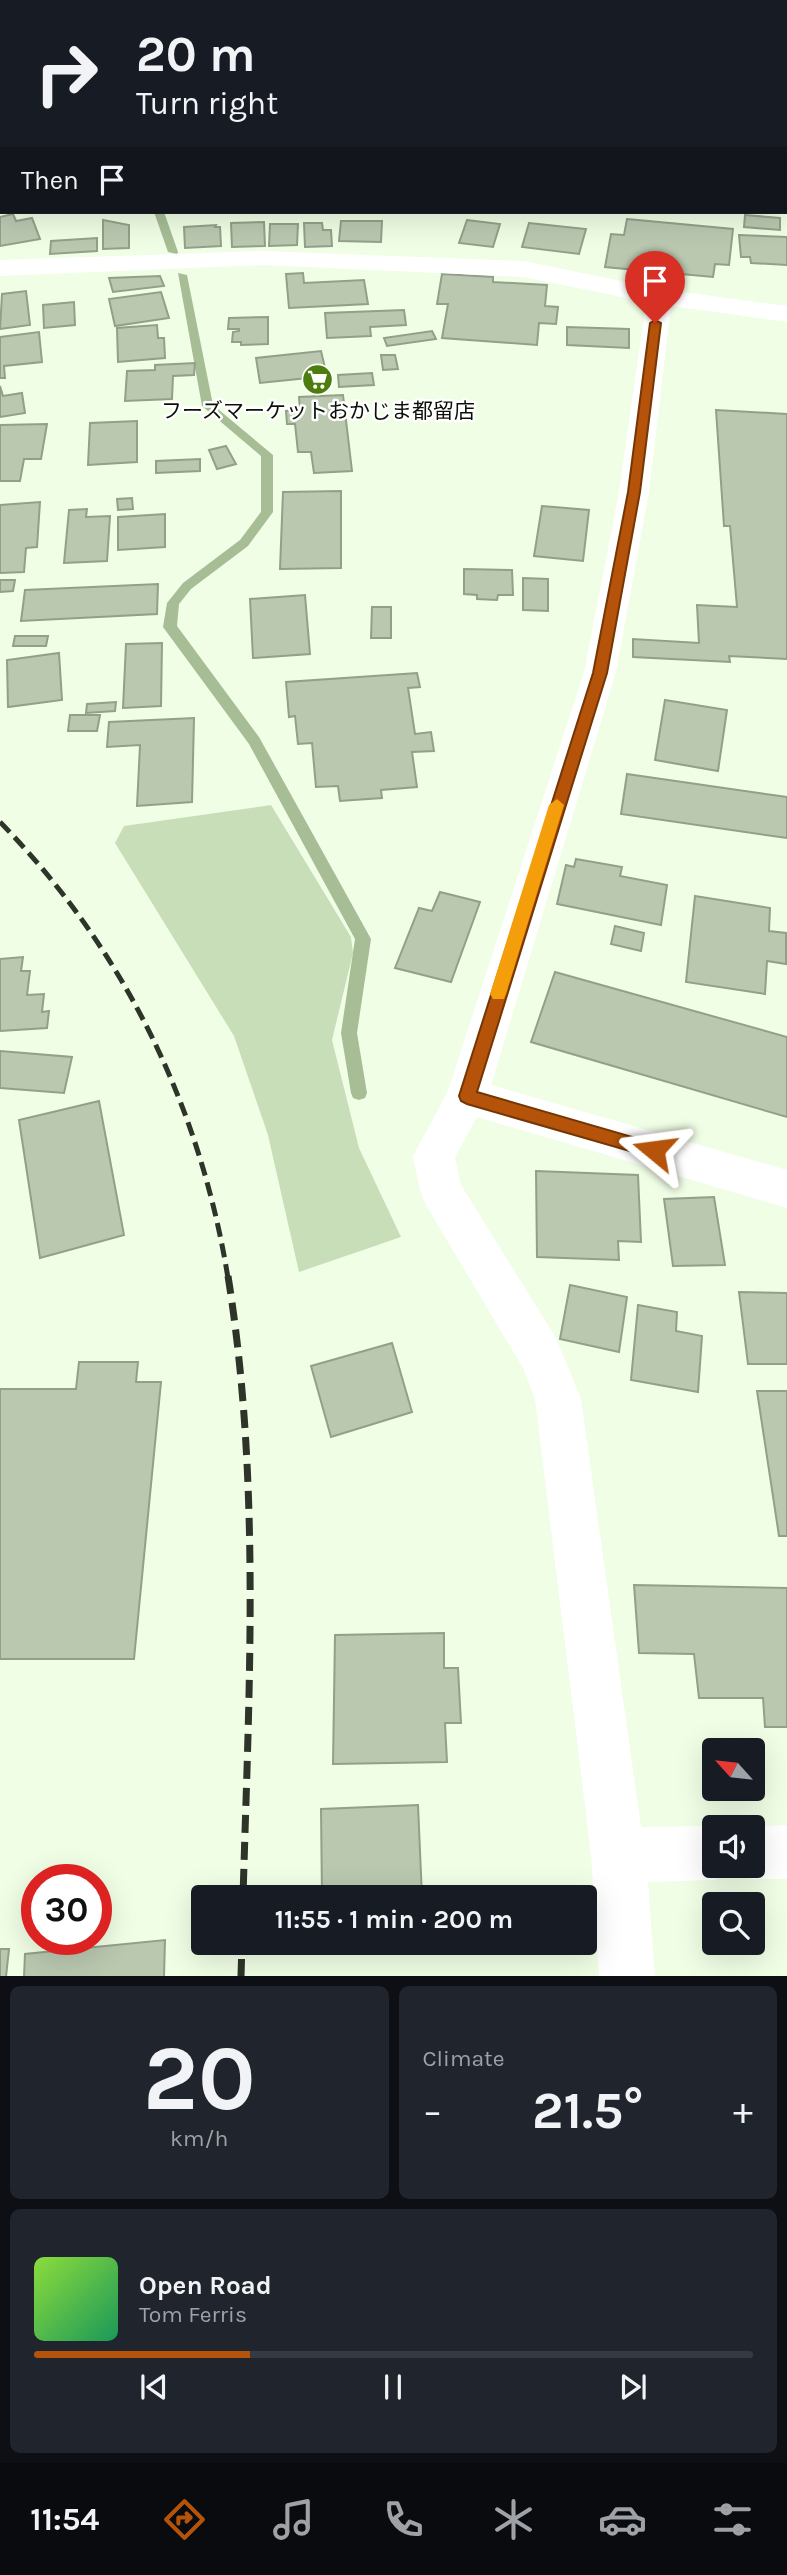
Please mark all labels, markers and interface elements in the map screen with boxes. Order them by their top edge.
text: 20 m [136,26,256,83]
icon: right [21,28,112,119]
text: Turn right [136,85,278,122]
icon: arrive [93,161,131,199]
text: Then [21,165,79,196]
pin [625,251,685,323]
icon: arrive [636,262,674,300]
supermarket icon: フーズマーケットおかじま都留店 [301,362,335,396]
place label: フーズマーケットおかじま都留店 [161,399,475,423]
position arrow [617,1113,691,1187]
north arrow [702,1738,765,1801]
map controls [702,1738,765,1955]
button: sound [702,1815,765,1878]
speed limit sign: 30 [21,1864,112,1955]
button: search [702,1892,765,1955]
text: 11:55 · 1 min · 200 m [275,1904,513,1935]
text: 20 [143,2026,256,2132]
text: Climate [423,2045,505,2072]
text: 21.5° [532,2080,644,2141]
text: − [423,2089,442,2134]
text: + [733,2089,753,2134]
text: km/h [170,2125,228,2152]
text: Open Road [139,2270,272,2301]
text: Tom Ferris [139,2301,247,2328]
icon: previous [135,2368,173,2406]
icon: pause [374,2368,412,2406]
icon: next [614,2368,652,2406]
icon: directions [160,2495,209,2544]
icon: music [269,2495,318,2544]
icon: phone [379,2495,428,2544]
icon: climate [489,2495,538,2544]
icon: car [598,2495,647,2544]
icon: filters [708,2495,757,2544]
text: 11:54 [30,2501,99,2538]

